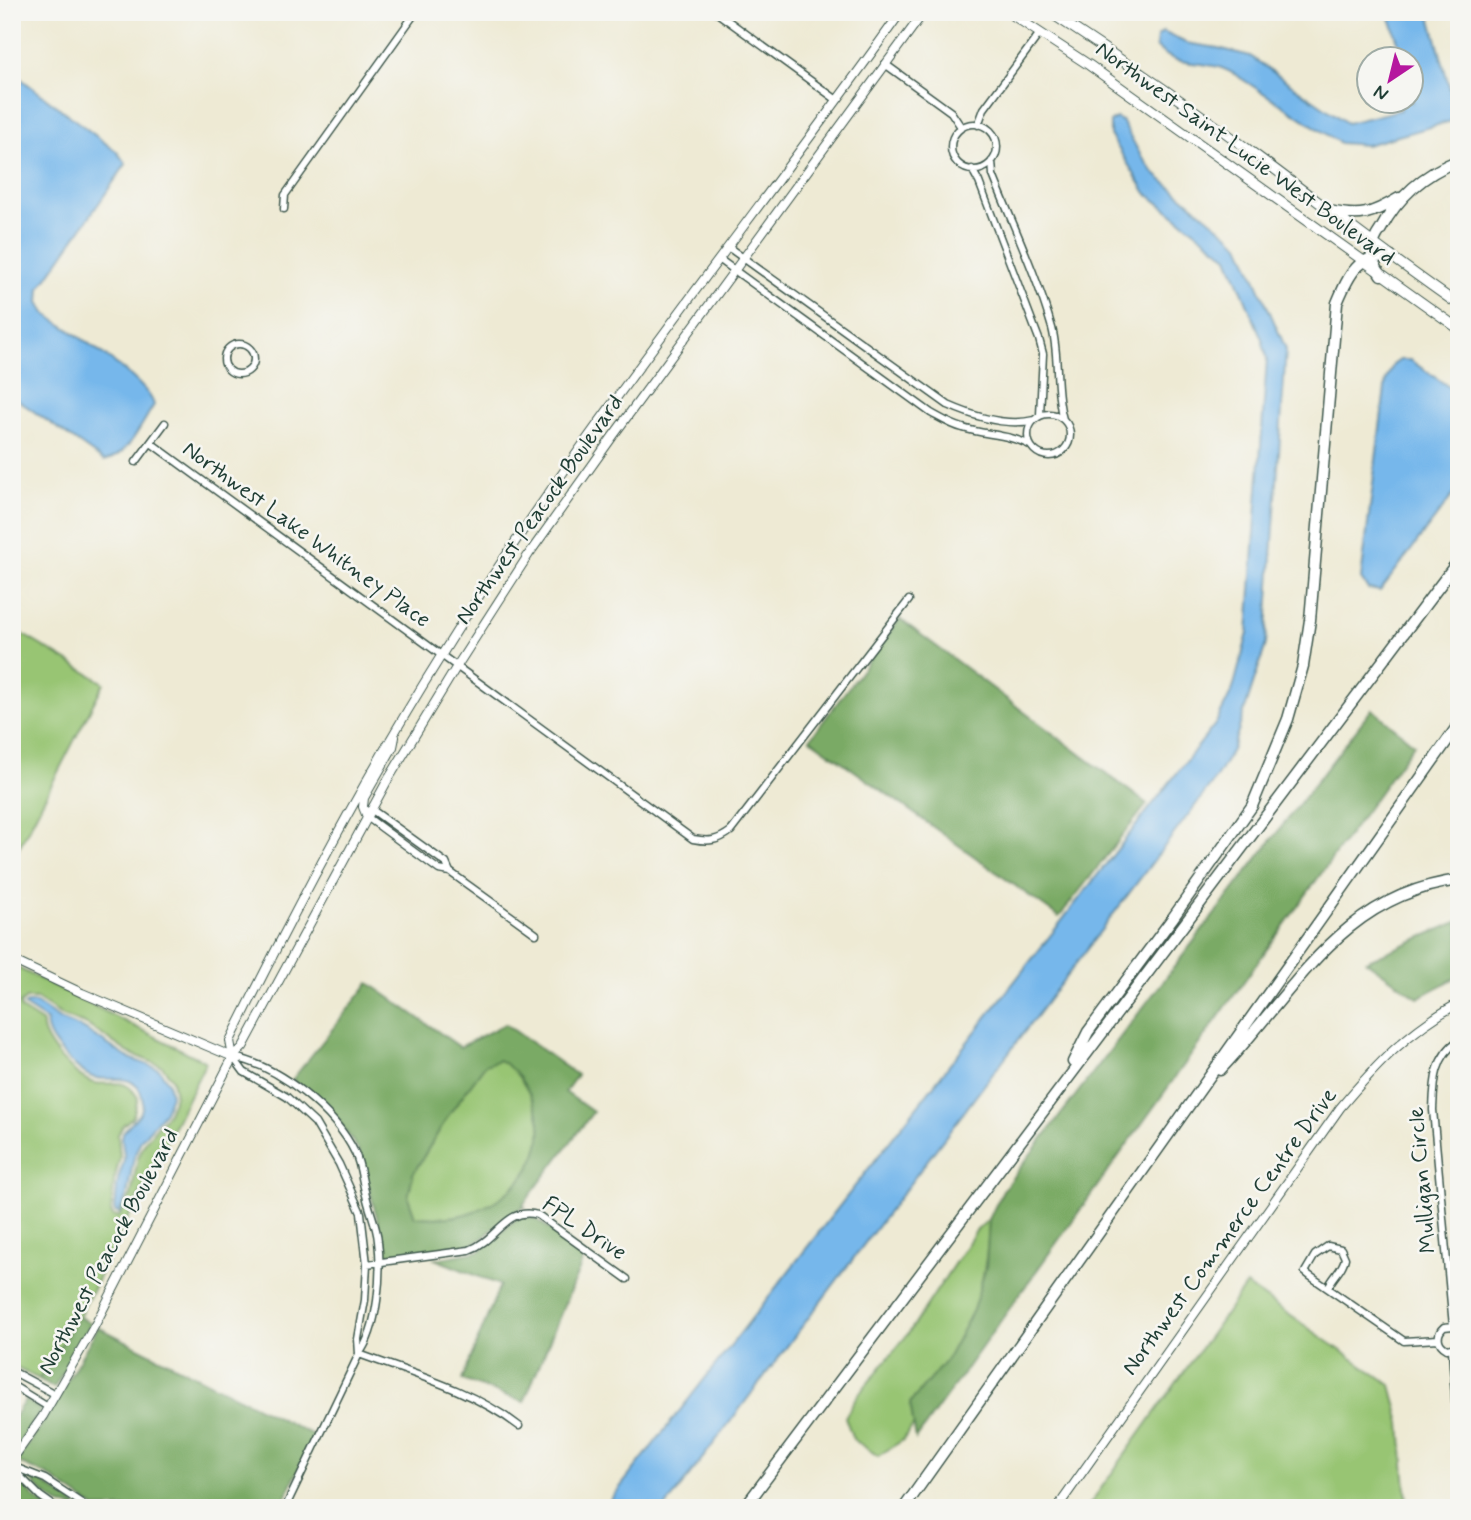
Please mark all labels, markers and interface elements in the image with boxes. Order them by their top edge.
street label: Northwest Saint Lucie West Boulevard [1090,36,1400,272]
north arrow [1356,46,1426,116]
street label: Northwest Peacock Boulevard [449,389,631,631]
street label: Northwest Lake Whitney Place [176,435,436,635]
street label: Northwest Commerce Centre Drive [1116,1082,1344,1382]
street label: Mulligan Circle [1402,1105,1444,1254]
street label: Northwest Peacock Boulevard [31,1124,187,1380]
street label: FPL Drive [536,1190,632,1268]

